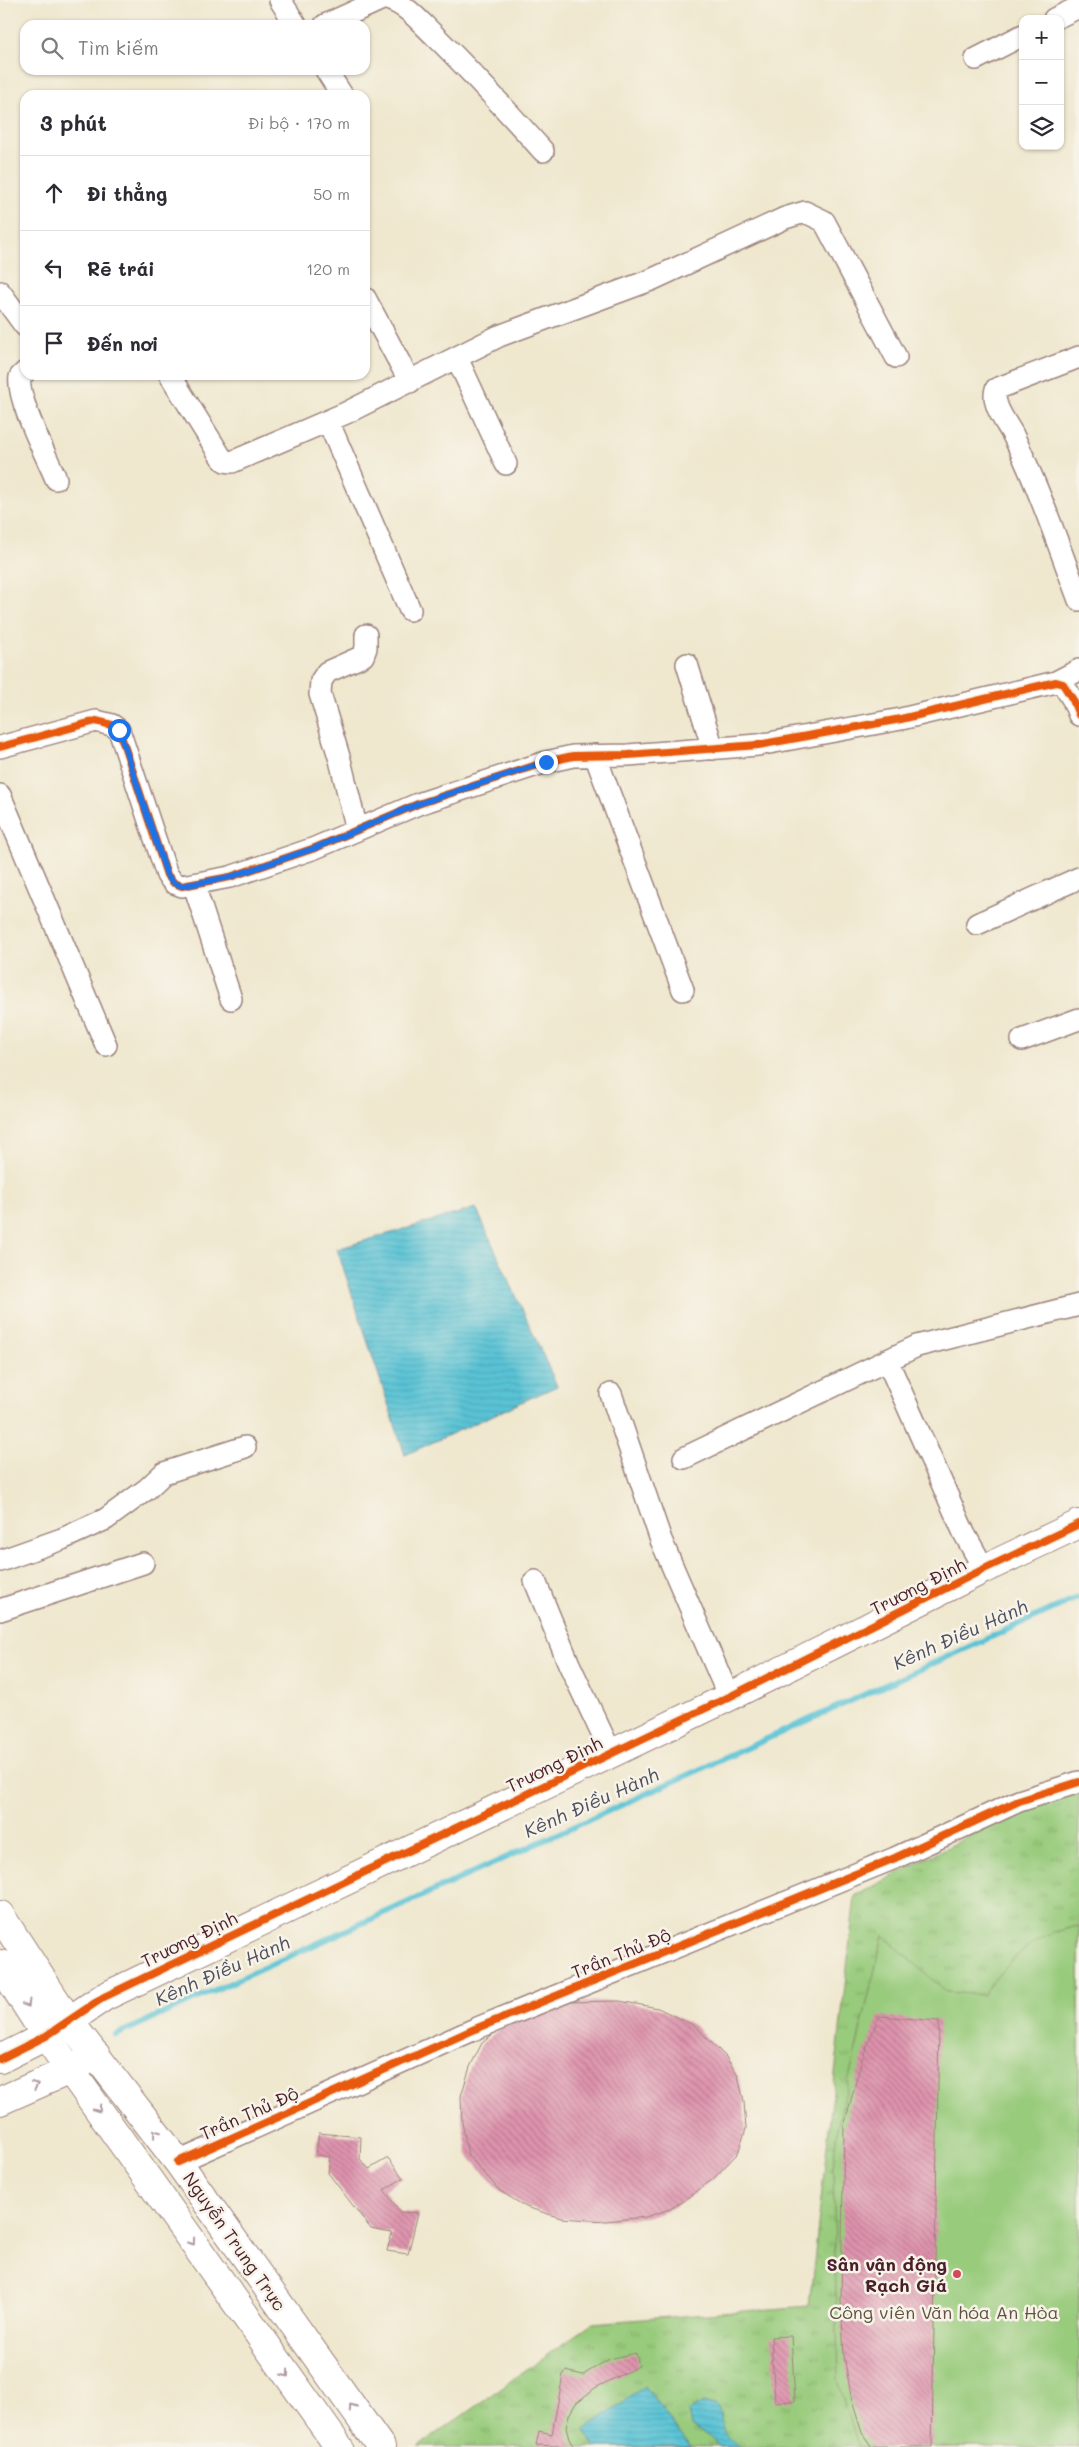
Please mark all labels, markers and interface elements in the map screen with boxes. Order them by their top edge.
map controls [1019,15,1064,150]
button: + [1019,15,1064,60]
search box [20,20,370,75]
icon: search [38,34,66,62]
text: Tìm kiếm [78,35,159,60]
button: − [1019,60,1064,105]
button: layers [1019,105,1064,150]
text: 3 phút [40,109,107,136]
text: Đi bộ · 170 m [248,112,350,133]
icon: ahead [40,179,68,207]
text: Đi thẳng [87,181,167,206]
text: 50 m [313,183,350,204]
icon: left [40,254,68,282]
text: Rẽ trái [87,256,155,281]
text: 120 m [306,258,350,279]
icon: arrive [40,329,68,357]
text: Đến nơi [87,331,159,356]
route start [108,719,131,742]
route end [535,751,558,774]
street label: Trương Định [866,1552,970,1620]
water label: Kênh Điều Hành [889,1593,1031,1675]
street label: Trương Định [502,1730,606,1798]
water label: Kênh Điều Hành [520,1761,662,1843]
street label: Trương Định [137,1905,241,1973]
street label: Trần Thủ Độ [568,1922,675,1984]
water label: Kênh Điều Hành [151,1929,293,2011]
one-way arrow [21,1999,30,2008]
street label: Trần Thủ Độ [196,2080,302,2145]
one-way arrow [30,2081,39,2092]
one-way arrow [92,2103,101,2113]
one-way arrow [153,2129,162,2139]
street label: Nguyễn Trung Trực [178,2167,292,2315]
one-way arrow [186,2236,195,2246]
place label: Sân vận động Rạch Giá [826,2252,947,2297]
marker: Sân vận động Rạch Giá [951,2268,963,2280]
park label: Công viên Văn hóa An Hòa [829,2300,1059,2324]
one-way arrow [281,2368,289,2377]
one-way arrow [349,2403,358,2413]

